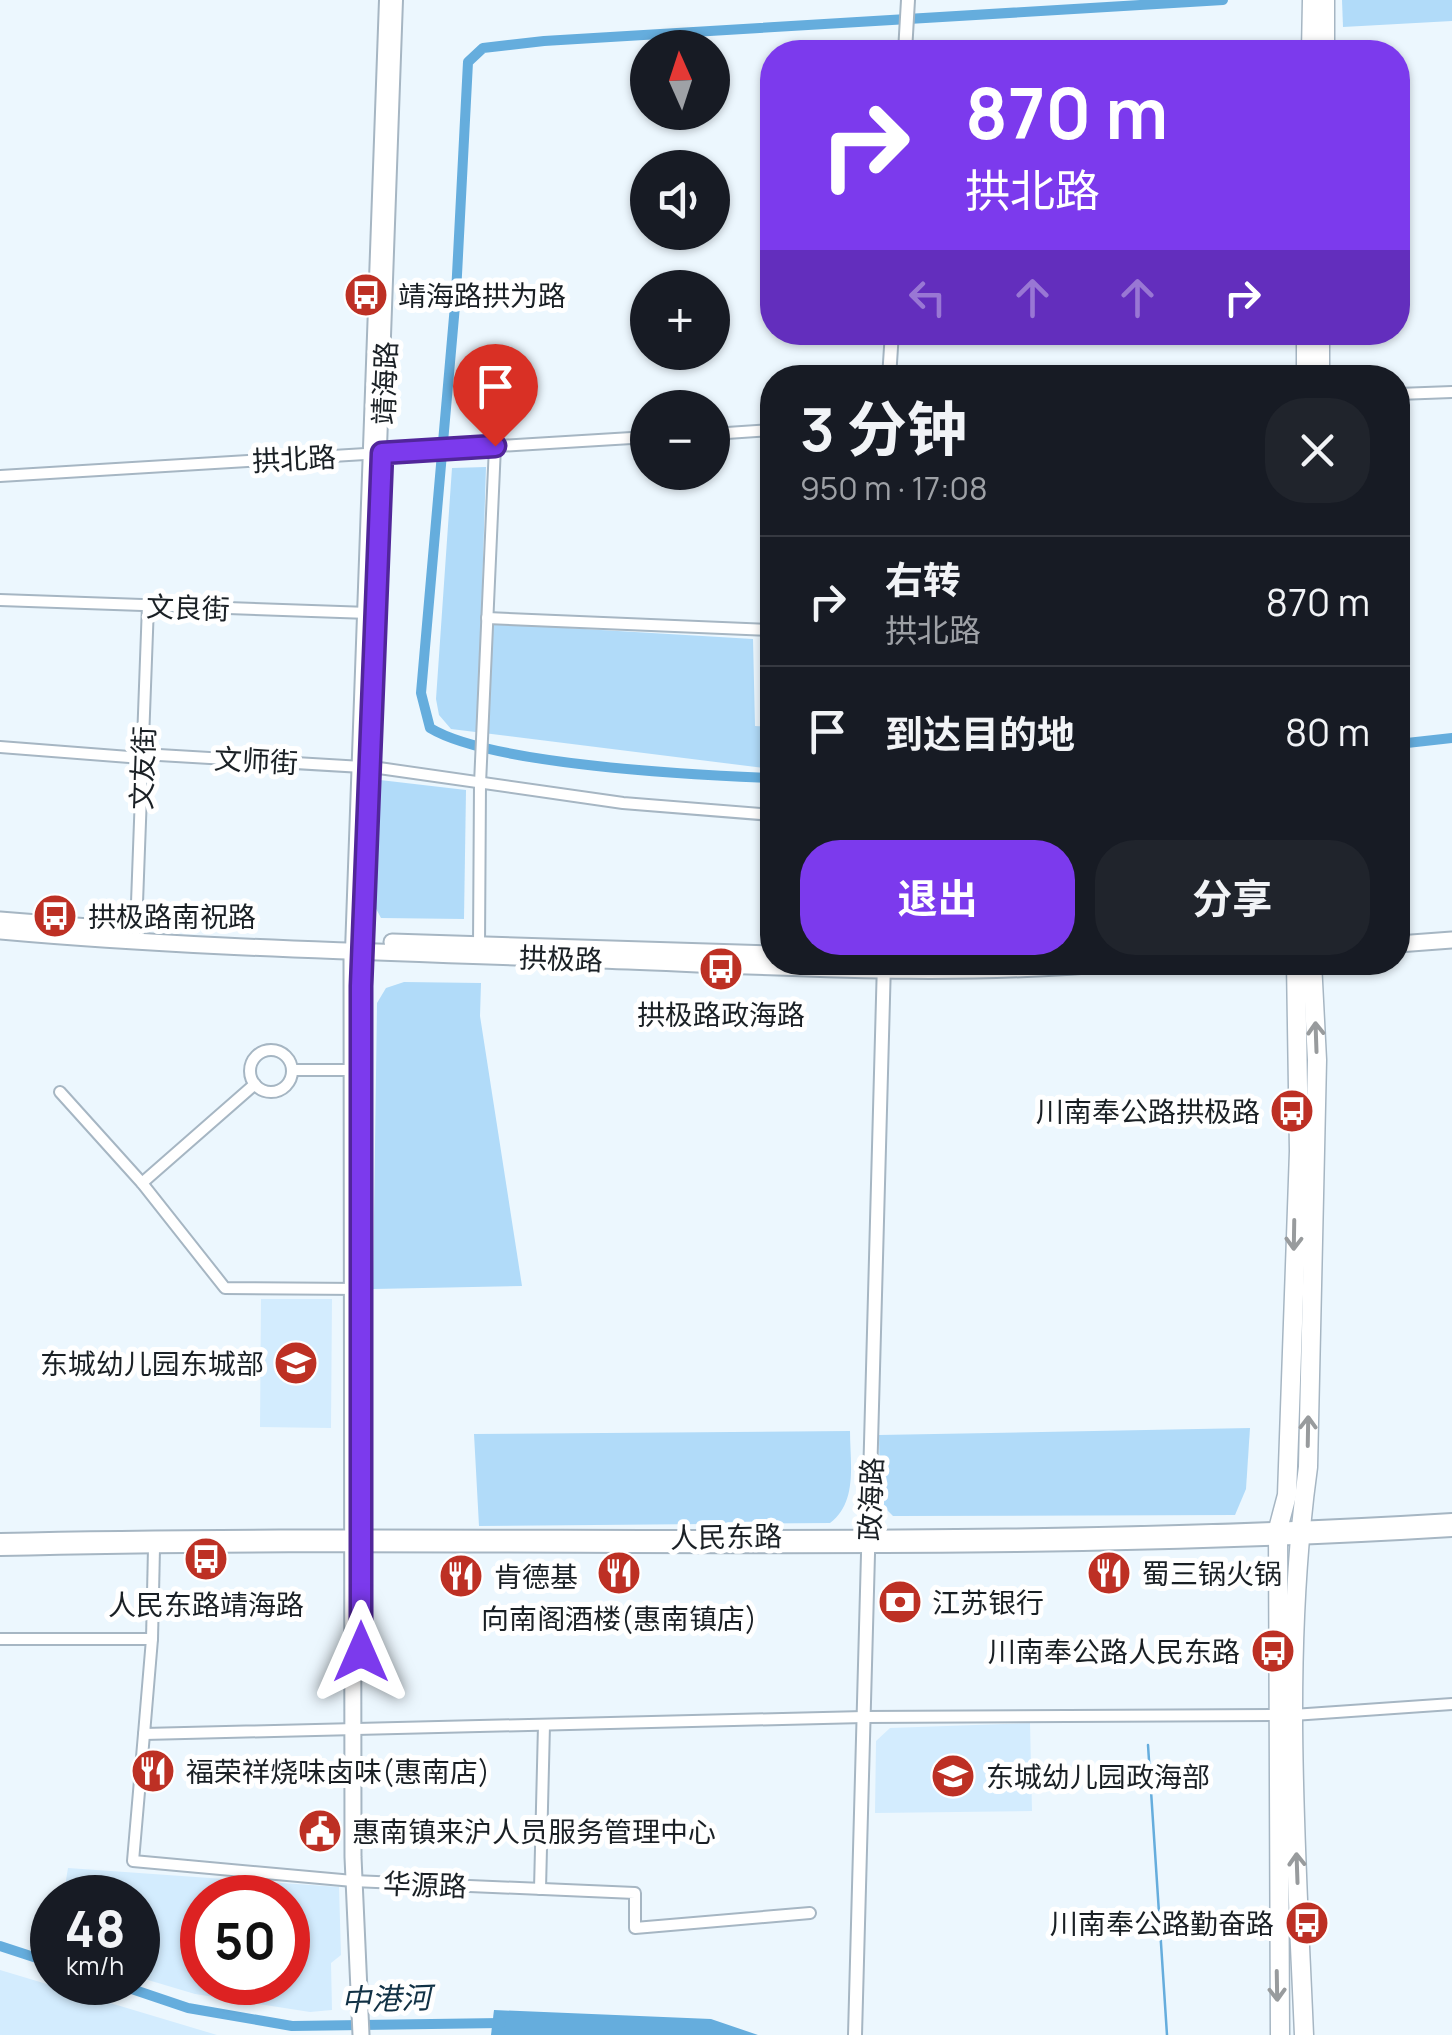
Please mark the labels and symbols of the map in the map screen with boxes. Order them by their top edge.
north arrow [630,30,730,130]
bus stop icon: 靖海路拱为路 [343,272,389,318]
place label: 靖海路拱为路 [398,276,566,314]
street label: 靖海路 [364,340,404,426]
pin [453,344,538,447]
street label: 拱北路 [251,437,337,479]
street label: 文良街 [145,587,231,627]
street label: 文友街 [122,725,162,811]
street label: 文师街 [213,739,299,781]
bus stop icon: 拱极路南祝路 [32,893,78,939]
place label: 拱极路南祝路 [88,897,256,935]
street label: 拱极路 [518,938,604,978]
bus stop icon: 拱极路政海路 [698,946,744,992]
place label: 拱极路政海路 [637,995,805,1033]
one-way arrow [1306,1021,1325,1053]
bus stop icon: 川南奉公路拱极路 [1269,1088,1315,1134]
place label: 川南奉公路拱极路 [1036,1092,1260,1130]
one-way arrow [1285,1218,1304,1250]
school or university icon: 东城幼儿园东城部 [273,1340,319,1386]
place label: 东城幼儿园东城部 [40,1344,264,1382]
one-way arrow [1299,1416,1318,1448]
street label: 政海路 [850,1456,890,1542]
street label: 人民东路 [670,1516,782,1556]
bus stop icon: 人民东路靖海路 [183,1536,229,1582]
restaurant icon: 向南阁酒楼(惠南镇店) [596,1550,642,1596]
restaurant icon: 蜀三锅火锅 [1086,1550,1132,1596]
restaurant icon: 肯德基 [438,1553,484,1599]
place label: 蜀三锅火锅 [1142,1554,1282,1592]
place label: 肯德基 [494,1557,578,1595]
bank icon: 江苏银行 [877,1579,923,1625]
place label: 江苏银行 [932,1583,1044,1621]
place label: 人民东路靖海路 [108,1585,304,1623]
place label: 向南阁酒楼(惠南镇店) [481,1599,757,1637]
position arrow [309,1600,413,1704]
bus stop icon: 川南奉公路人民东路 [1250,1628,1296,1674]
place label: 川南奉公路人民东路 [988,1632,1240,1670]
restaurant icon: 福荣祥烧味卤味(惠南店) [130,1748,176,1794]
place label: 福荣祥烧味卤味(惠南店) [186,1752,490,1790]
school or university icon: 东城幼儿园政海部 [930,1753,976,1799]
place label: 东城幼儿园政海部 [986,1757,1210,1795]
public building icon: 惠南镇来沪人员服务管理中心 [297,1808,343,1854]
place label: 惠南镇来沪人员服务管理中心 [352,1812,716,1850]
one-way arrow [1288,1852,1307,1884]
street label: 华源路 [382,1864,468,1904]
speed limit sign: 50 [180,1875,310,2005]
bus stop icon: 川南奉公路勤奋路 [1284,1900,1330,1946]
place label: 川南奉公路勤奋路 [1050,1904,1274,1942]
one-way arrow [1268,1968,1286,2001]
water label: 中港河 [340,1976,437,2020]

